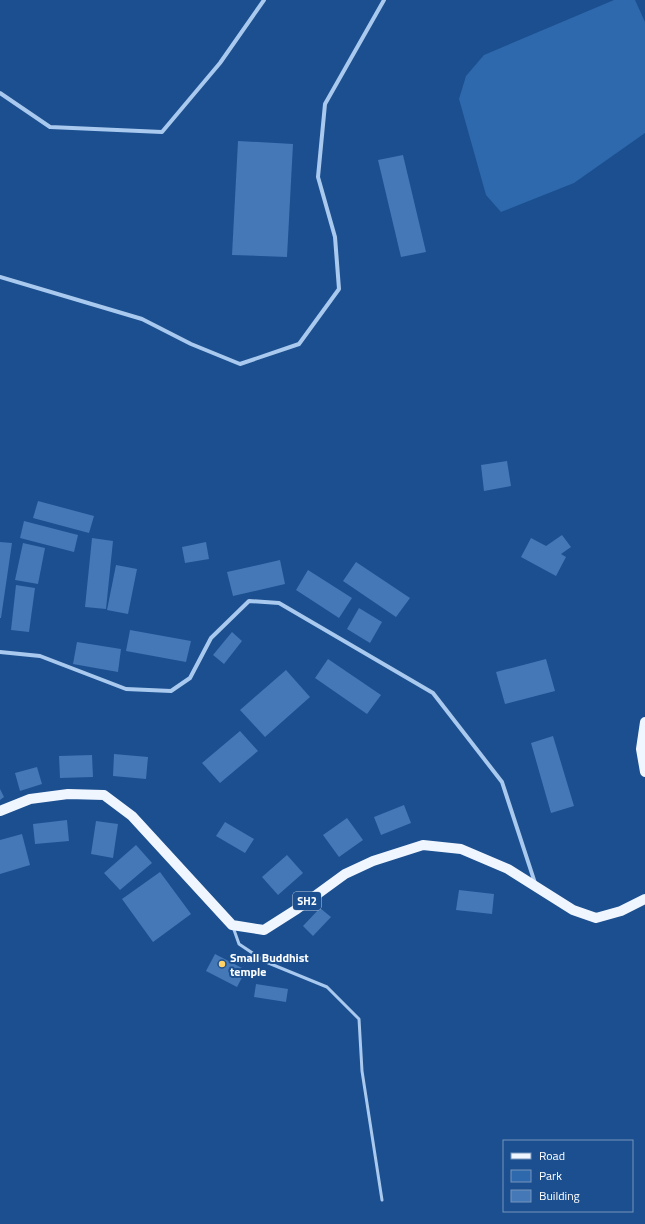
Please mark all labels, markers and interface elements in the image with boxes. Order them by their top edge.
road number: SH2 [293,892,321,910]
place label: Small Buddhist temple [230,948,309,981]
marker: Small Buddhist temple [217,959,227,969]
legend [503,1140,633,1212]
text: Road [539,1146,565,1165]
text: Park [539,1166,562,1185]
text: Building [539,1186,580,1205]

